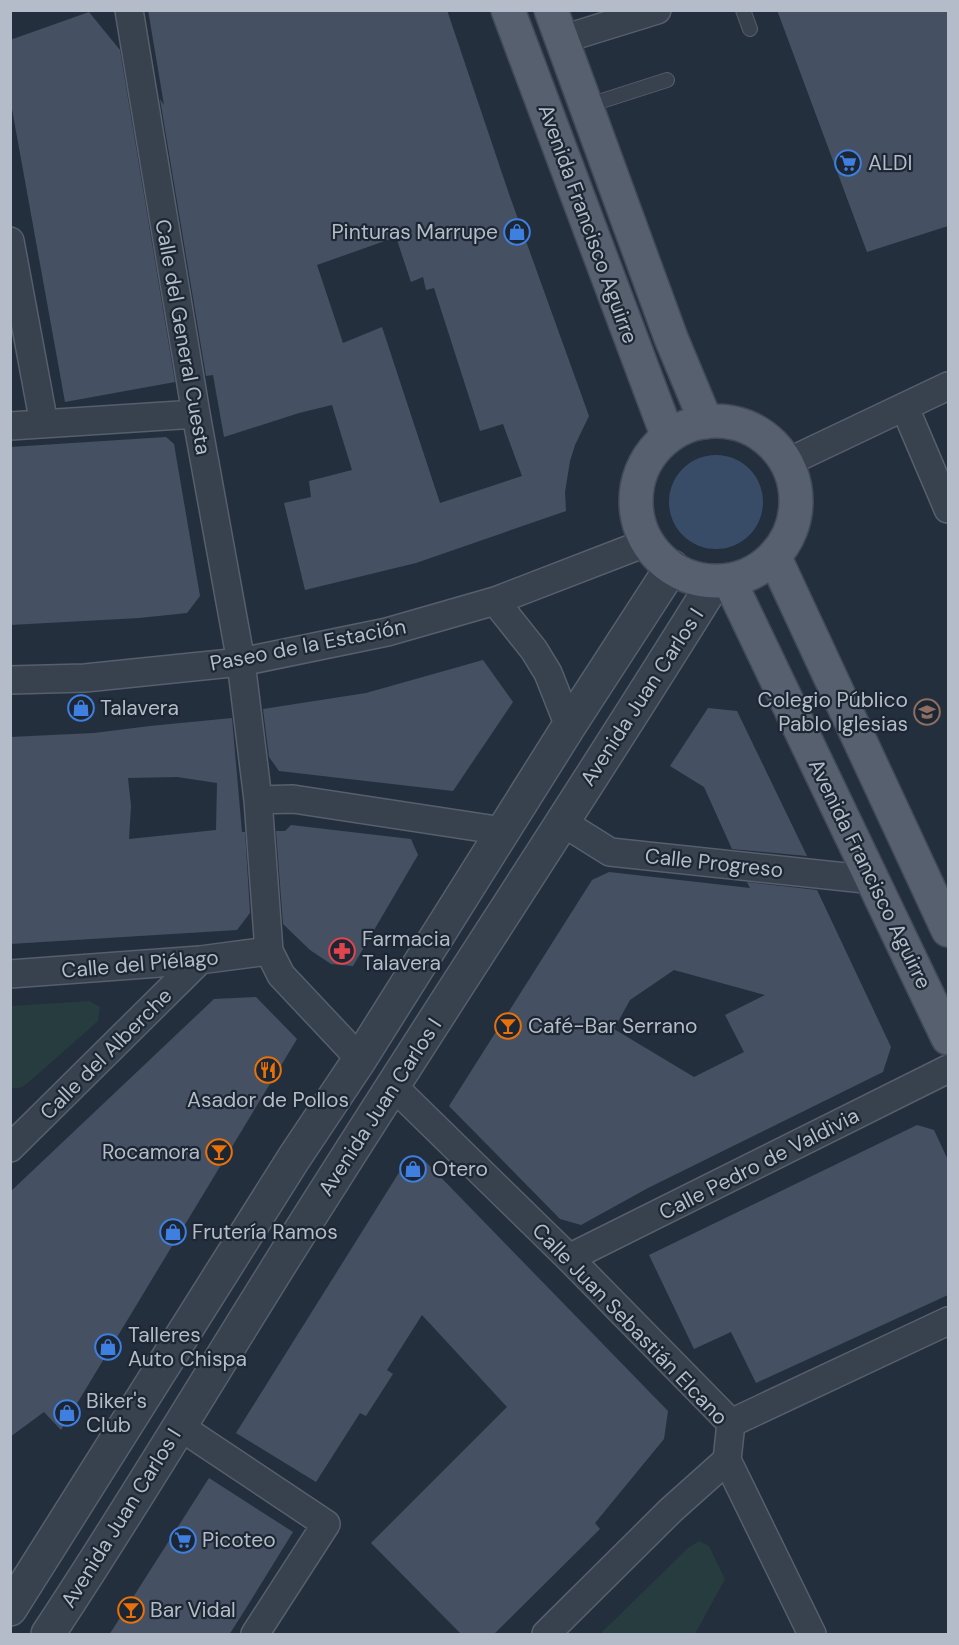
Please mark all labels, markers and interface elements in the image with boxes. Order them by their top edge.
street label: Avenida Francisco Aguirre [532,101,644,348]
supermarket icon: ALDI [833,148,863,178]
place label: ALDI [868,149,912,177]
street label: Calle del General Cuesta [148,217,218,457]
shop icon: Pinturas Marrupe [502,217,532,247]
place label: Pinturas Marrupe [331,218,498,246]
street label: Avenida Juan Carlos I [574,603,710,791]
street label: Paseo de la Estación [208,612,408,678]
place label: Colegio Público Pablo Iglesias [758,686,908,738]
shop icon: Talavera [66,693,96,723]
place label: Talavera [100,694,179,722]
school or university icon: Colegio Público Pablo Iglesias [912,697,942,727]
street label: Avenida Francisco Aguirre [802,754,938,994]
street label: Calle Progreso [643,842,785,884]
place label: Farmacia Talavera [362,925,450,977]
pharmacy icon: Farmacia Talavera [327,936,357,966]
street label: Calle del Piélago [60,943,220,985]
street label: Calle del Alberche [34,982,178,1126]
bar icon: Café-Bar Serrano [493,1011,523,1041]
place label: Café-Bar Serrano [528,1012,698,1040]
street label: Avenida Juan Carlos I [312,1013,448,1201]
restaurant icon: Asador de Pollos [253,1055,283,1085]
place label: Asador de Pollos [187,1086,349,1114]
street label: Calle Pedro de Valdivia [654,1101,864,1227]
bar icon: Rocamora [204,1137,234,1167]
place label: Rocamora [102,1138,200,1166]
shop icon: Otero [398,1154,428,1184]
place label: Otero [432,1155,488,1183]
shop icon: Frutería Ramos [158,1217,188,1247]
street label: Calle Juan Sebastián Elcano [526,1217,734,1431]
place label: Frutería Ramos [192,1218,338,1246]
place label: Talleres Auto Chispa [128,1321,247,1373]
shop icon: Talleres Auto Chispa [93,1332,123,1362]
place label: Biker's Club [86,1387,147,1439]
shop icon: Biker's Club [52,1398,82,1428]
street label: Avenida Juan Carlos I [54,1423,188,1613]
supermarket icon: Picoteo [168,1525,198,1555]
place label: Picoteo [202,1526,276,1554]
bar icon: Bar Vidal [116,1595,146,1625]
place label: Bar Vidal [150,1596,236,1624]

